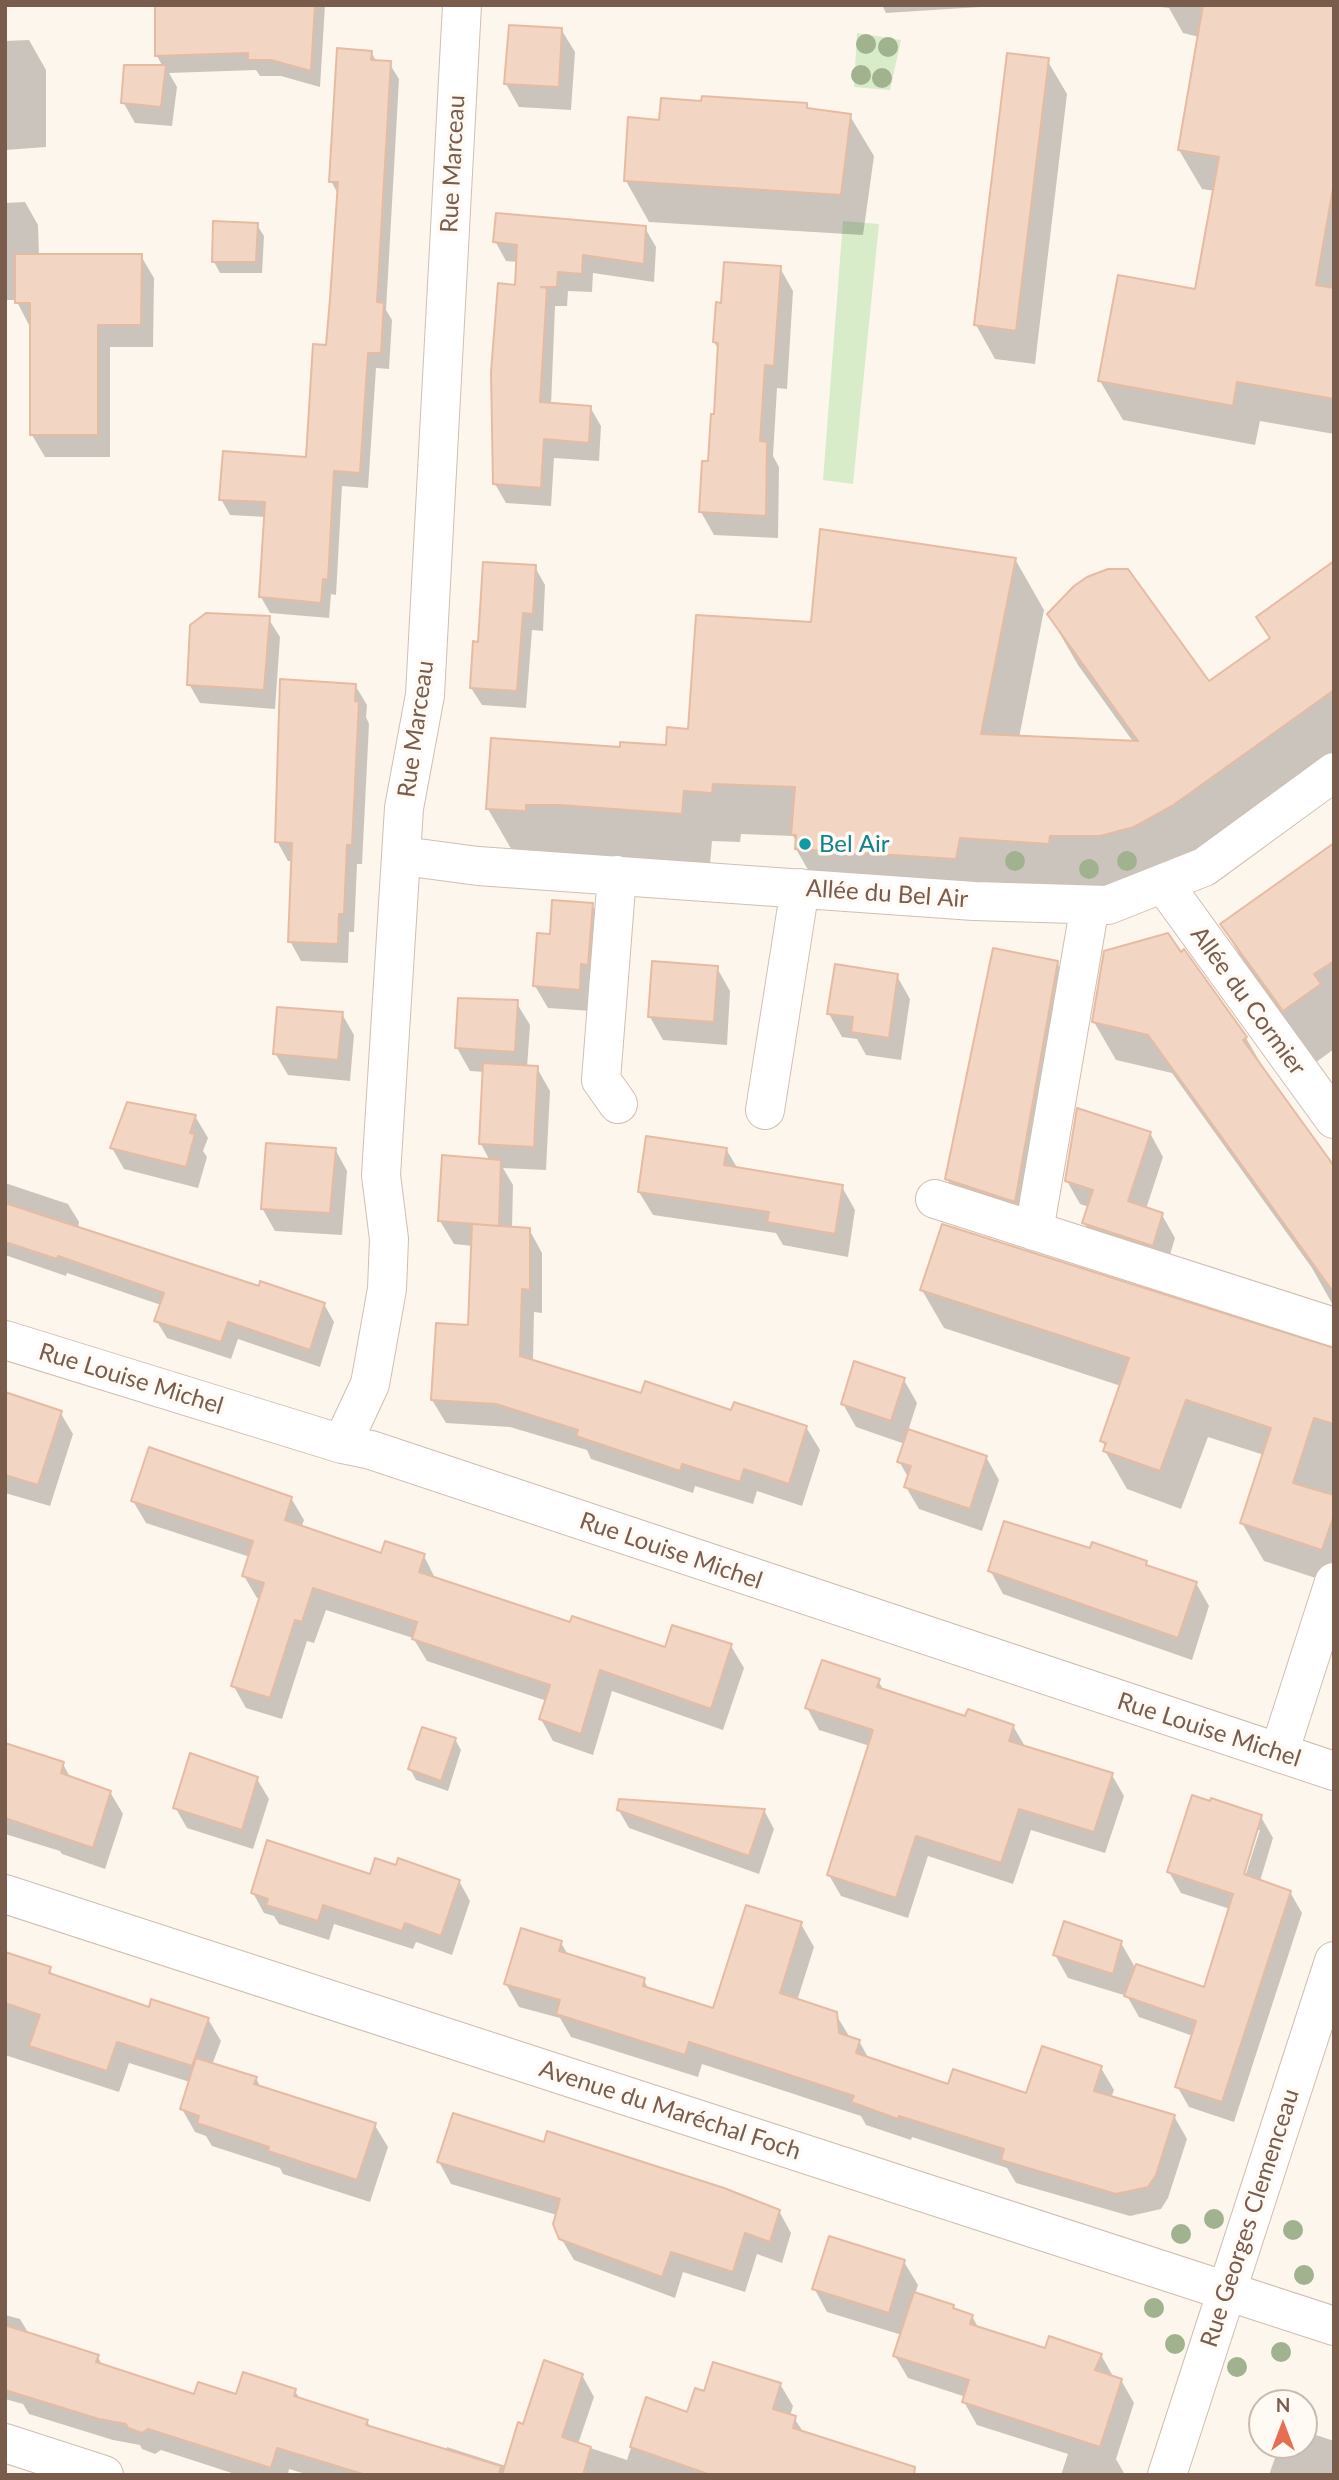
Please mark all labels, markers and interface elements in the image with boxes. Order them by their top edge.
street label: Rue Marceau [435,94,471,234]
street label: Rue Marceau [392,659,440,799]
place label: Bel Air [819,830,890,858]
marker: Bel Air [797,836,813,852]
street label: Allée du Bel Air [805,874,969,914]
street label: Allée du Cormier [1184,921,1312,1081]
street label: Rue Louise Michel [35,1337,227,1421]
street label: Rue Louise Michel [576,1506,766,1596]
street label: Rue Louise Michel [1114,1687,1304,1773]
street label: Avenue du Maréchal Foch [536,2054,804,2166]
street label: Rue Georges Clemenceau [1195,2085,1305,2351]
north arrow [1248,2389,1318,2459]
text: N [1276,2393,1290,2416]

